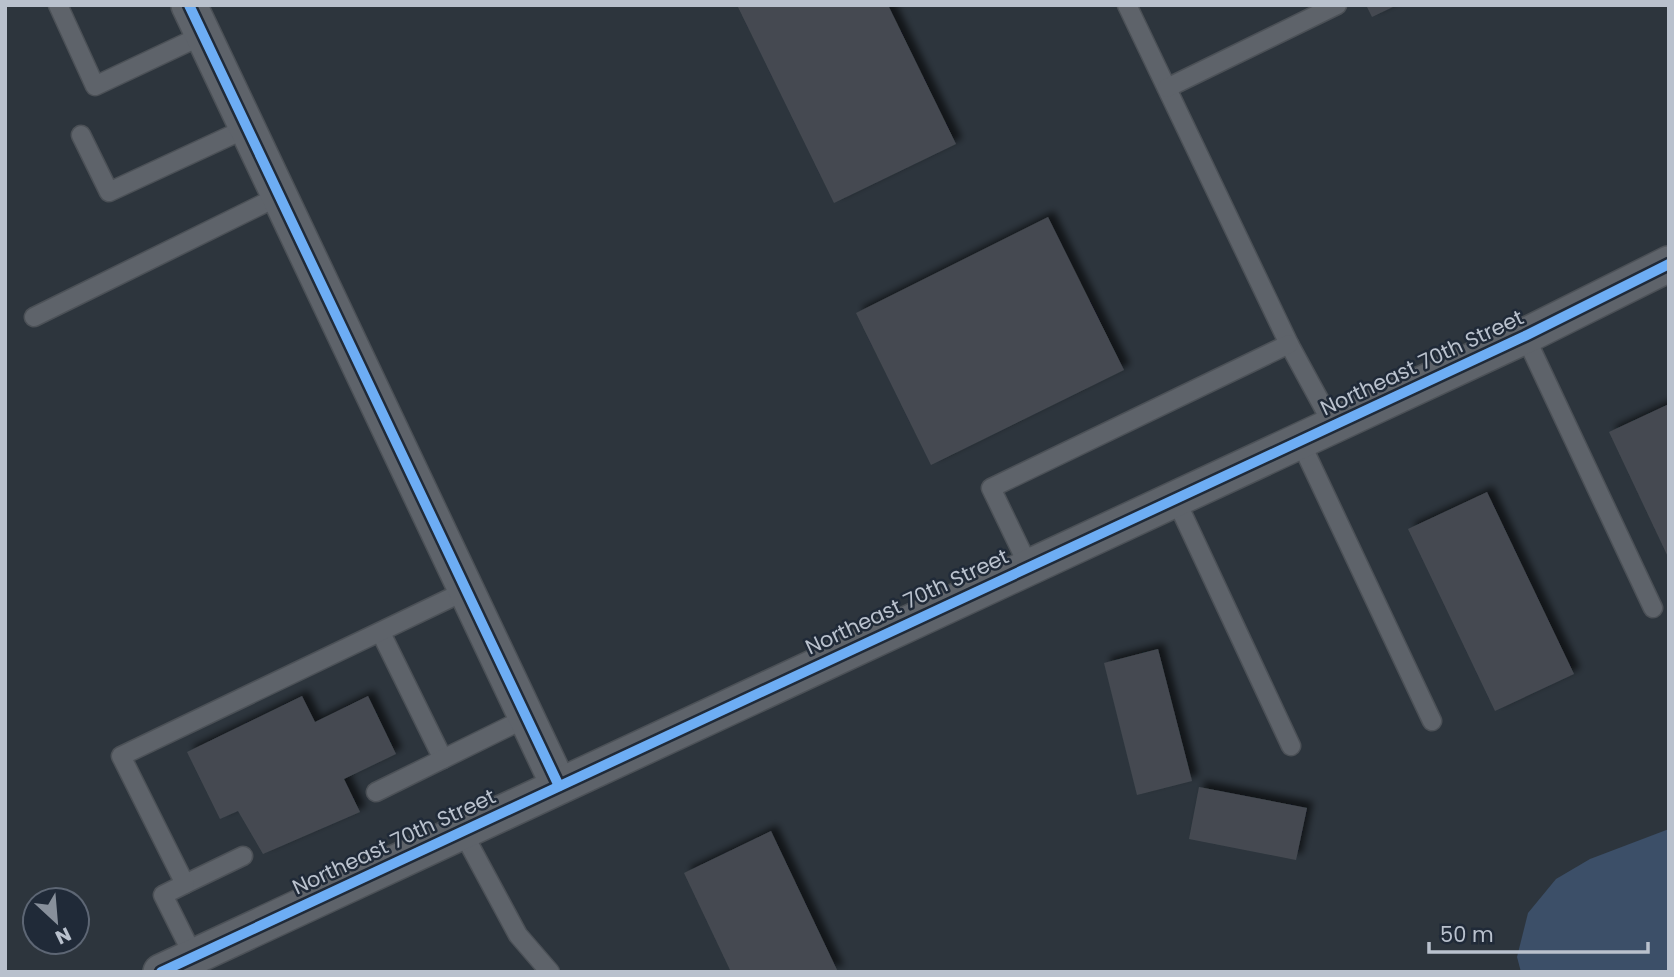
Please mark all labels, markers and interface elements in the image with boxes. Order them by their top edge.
street label: Northeast 70th Street [1315,303,1528,422]
street label: Northeast 70th Street [800,542,1013,661]
street label: Northeast 70th Street [287,782,500,901]
north arrow [21,886,91,956]
scale bar [1429,911,1648,955]
text: 50 m [1440,920,1494,949]
text: N [51,921,76,951]

